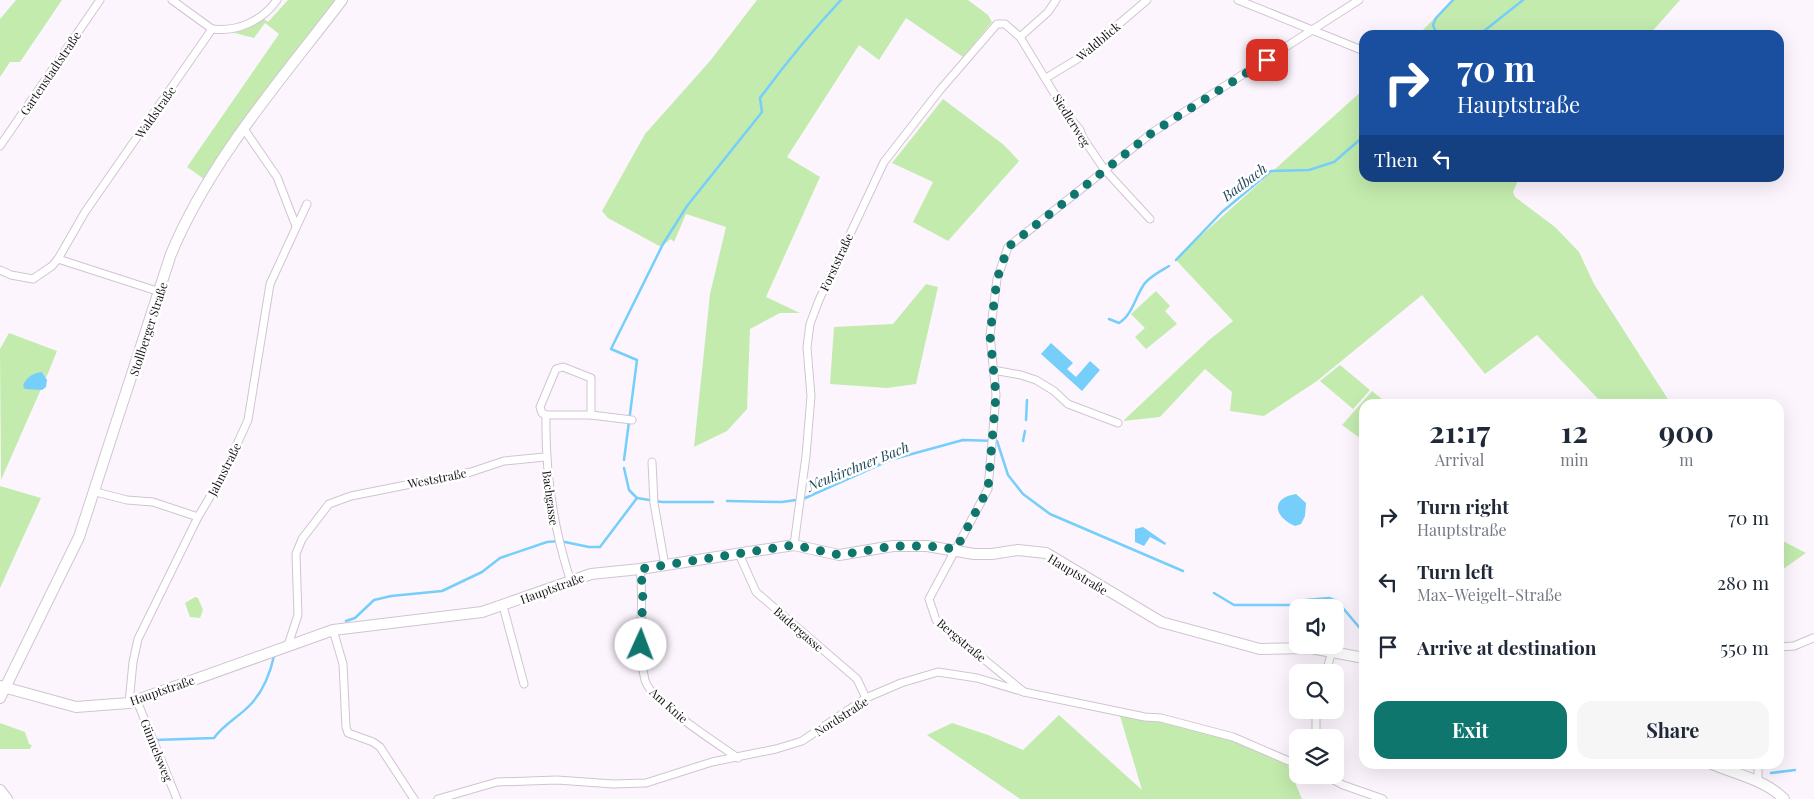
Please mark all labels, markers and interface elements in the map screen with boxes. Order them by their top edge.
street label: Waldblick [1072,18,1124,65]
street label: Gartenstadtstraße [16,28,84,118]
pin [1246,39,1288,81]
text: 70 m [1457,44,1535,91]
icon: arrive [1253,46,1281,74]
icon: right [1374,50,1439,115]
street label: Waldstraße [131,83,179,142]
text: Hauptstraße [1457,89,1580,119]
street label: Siedlerweg [1050,91,1095,150]
icon: left [1428,145,1456,173]
text: Then [1374,146,1418,172]
water label: Badbach [1217,159,1270,206]
street label: Forststraße [816,230,856,294]
street label: Stollberger Straße [125,280,171,378]
text: 21:17 [1429,411,1490,451]
text: 12 [1561,411,1588,451]
text: 900 [1659,411,1714,451]
water label: Neukirchner Bach [803,437,912,496]
street label: Jahnstraße [203,440,244,499]
text: Arrival [1435,449,1484,470]
text: min [1560,449,1589,470]
text: m [1679,449,1693,470]
street label: Weststraße [405,464,468,492]
street label: Bachgasse [539,470,563,526]
text: Turn right [1417,493,1509,519]
icon: right [1374,503,1402,531]
text: 70 m [1728,504,1769,530]
text: Hauptstraße [1417,519,1507,540]
street label: Hauptstraße [1045,550,1111,598]
text: Turn left [1417,558,1494,584]
icon: left [1374,568,1402,596]
street label: Hauptstraße [518,569,586,607]
text: 280 m [1717,569,1769,595]
text: Max-Weigelt-Straße [1417,584,1562,605]
map controls [1289,599,1344,784]
button: sound [1289,599,1344,654]
street label: Badergasse [771,603,827,655]
street label: Bergstraße [934,615,990,665]
position arrow [614,618,666,670]
icon: arrive [1374,633,1402,661]
text: Arrive at destination [1417,634,1597,660]
text: 550 m [1720,634,1769,660]
button: search [1289,664,1344,719]
street label: Hauptstraße [128,671,196,709]
street label: Am Knie [646,683,691,726]
street label: Nordstraße [811,693,871,739]
button: Exit [1374,701,1567,759]
button: Share [1577,701,1769,759]
street label: Günnelsweg [137,716,177,784]
button: layers [1289,729,1344,784]

